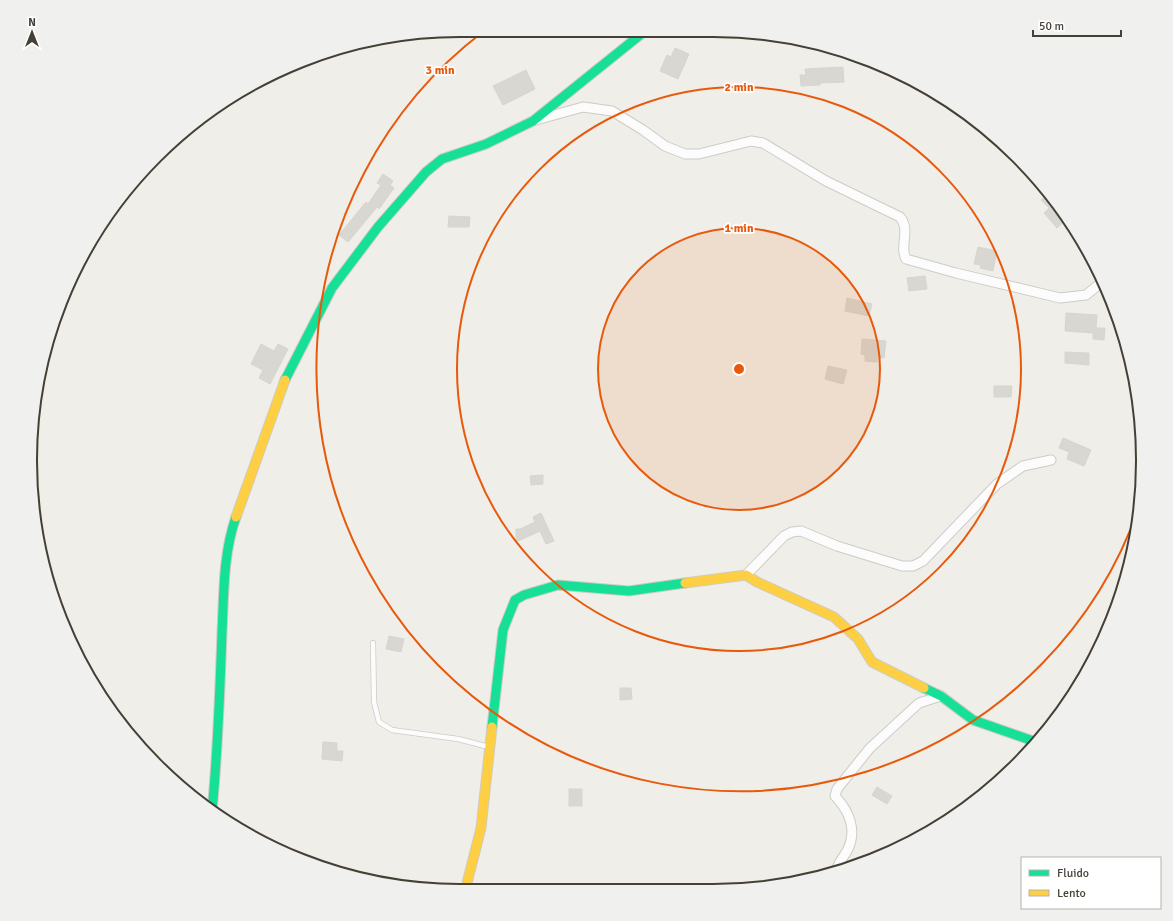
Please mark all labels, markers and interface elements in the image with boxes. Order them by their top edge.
north arrow [12,12,52,52]
scale bar [1033,12,1121,38]
text: N [28,16,36,29]
text: 50 m [1039,19,1064,34]
text: 3 min [426,63,455,78]
text: 2 min [725,80,754,95]
text: 1 min [725,221,754,236]
centre of rings [732,362,746,376]
legend [1021,857,1161,909]
text: Fluido [1057,866,1089,881]
text: Lento [1057,886,1086,901]

